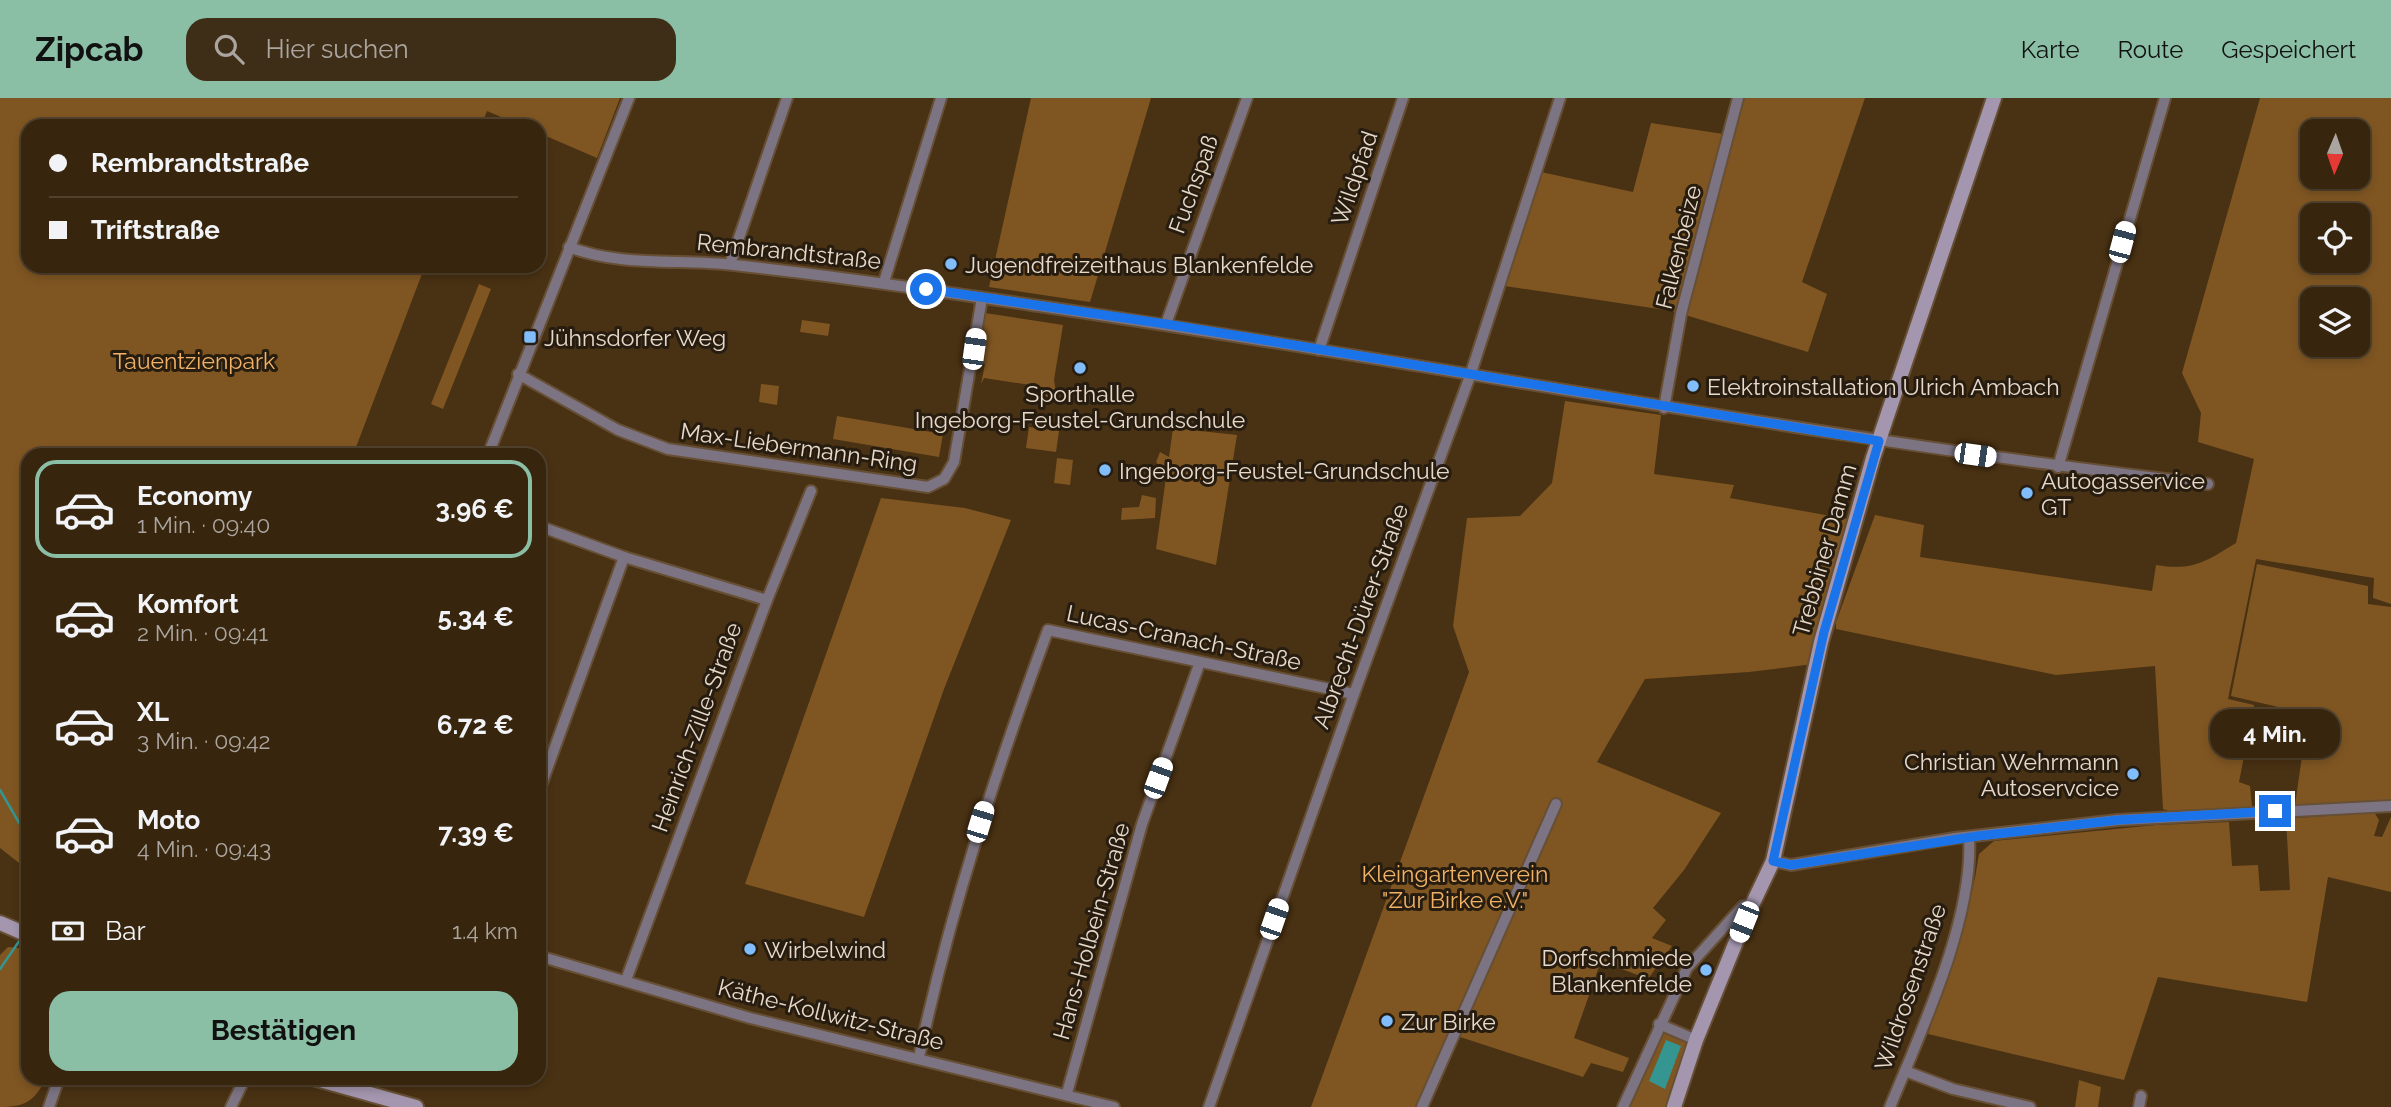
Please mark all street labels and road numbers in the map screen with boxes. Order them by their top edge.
street label: Wildpfad [1325,127,1383,229]
street label: Fuchspaß [1163,131,1223,237]
street label: Falkenbeize [1650,182,1706,312]
street label: Rembrandtstraße [696,228,882,274]
street label: Max-Liebermann-Ring [679,417,919,477]
street label: Trebbiner Damm [1786,461,1862,639]
street label: Albrecht-Dürer-Straße [1307,500,1413,732]
street label: Lucas-Cranach-Straße [1064,599,1304,675]
street label: Heinrich-Zille-Straße [646,619,746,835]
street label: Hans-Holbein-Straße [1047,819,1135,1043]
street label: Wildrosenstraße [1869,900,1951,1074]
street label: Käthe-Kollwitz-Straße [715,973,947,1055]

